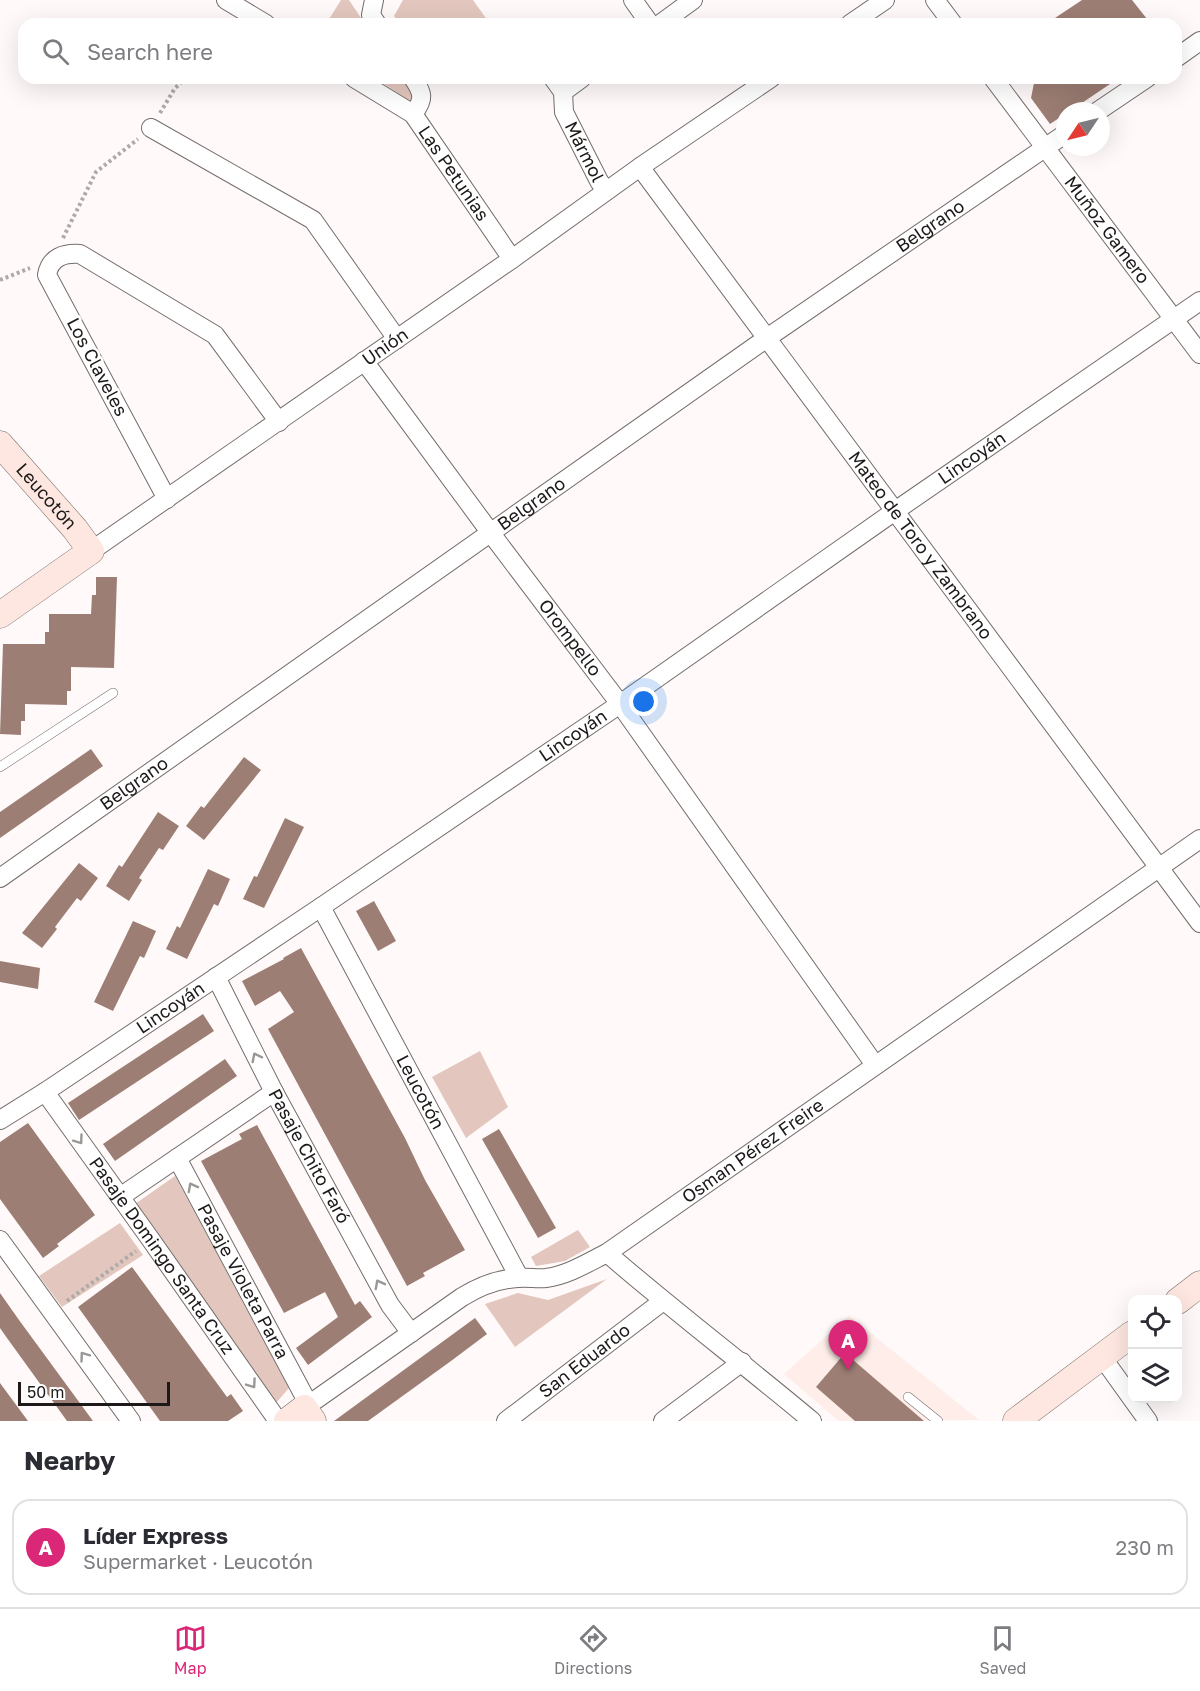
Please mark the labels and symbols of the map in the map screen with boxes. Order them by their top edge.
north arrow [1056,102,1110,156]
street label: Mármol [561,117,610,186]
street label: Las Petunias [414,121,495,225]
street label: Muñoz Gamero [1060,171,1155,288]
street label: Belgrano [891,194,968,256]
street label: Los Claveles [63,313,133,420]
street label: Unión [357,323,412,370]
street label: Lincoyán [933,426,1009,488]
street label: Mateo de Toro y Zambrano [844,447,998,643]
street label: Leucotón [12,458,82,534]
street label: Belgrano [493,472,569,534]
street label: Orompello [535,594,607,680]
your location [629,687,658,716]
street label: Lincoyán [534,704,611,766]
street label: Belgrano [95,751,172,814]
street label: Lincoyán [132,976,208,1038]
street label: Leucotón [392,1051,450,1133]
one-way arrow [252,1053,264,1064]
street label: Pasaje Chito Faró [264,1085,355,1227]
street label: Osman Pérez Freire [677,1093,827,1207]
one-way arrow [72,1133,83,1144]
street label: Pasaje Domingo Santa Cruz [85,1152,240,1358]
one-way arrow [188,1182,200,1193]
street label: Pasaje Violeta Parra [193,1200,294,1362]
one-way arrow [375,1280,386,1291]
street label: San Eduardo [534,1318,634,1402]
pin: A [828,1320,868,1370]
one-way arrow [80,1352,91,1363]
one-way arrow [245,1378,256,1389]
scale bar [18,1379,170,1406]

